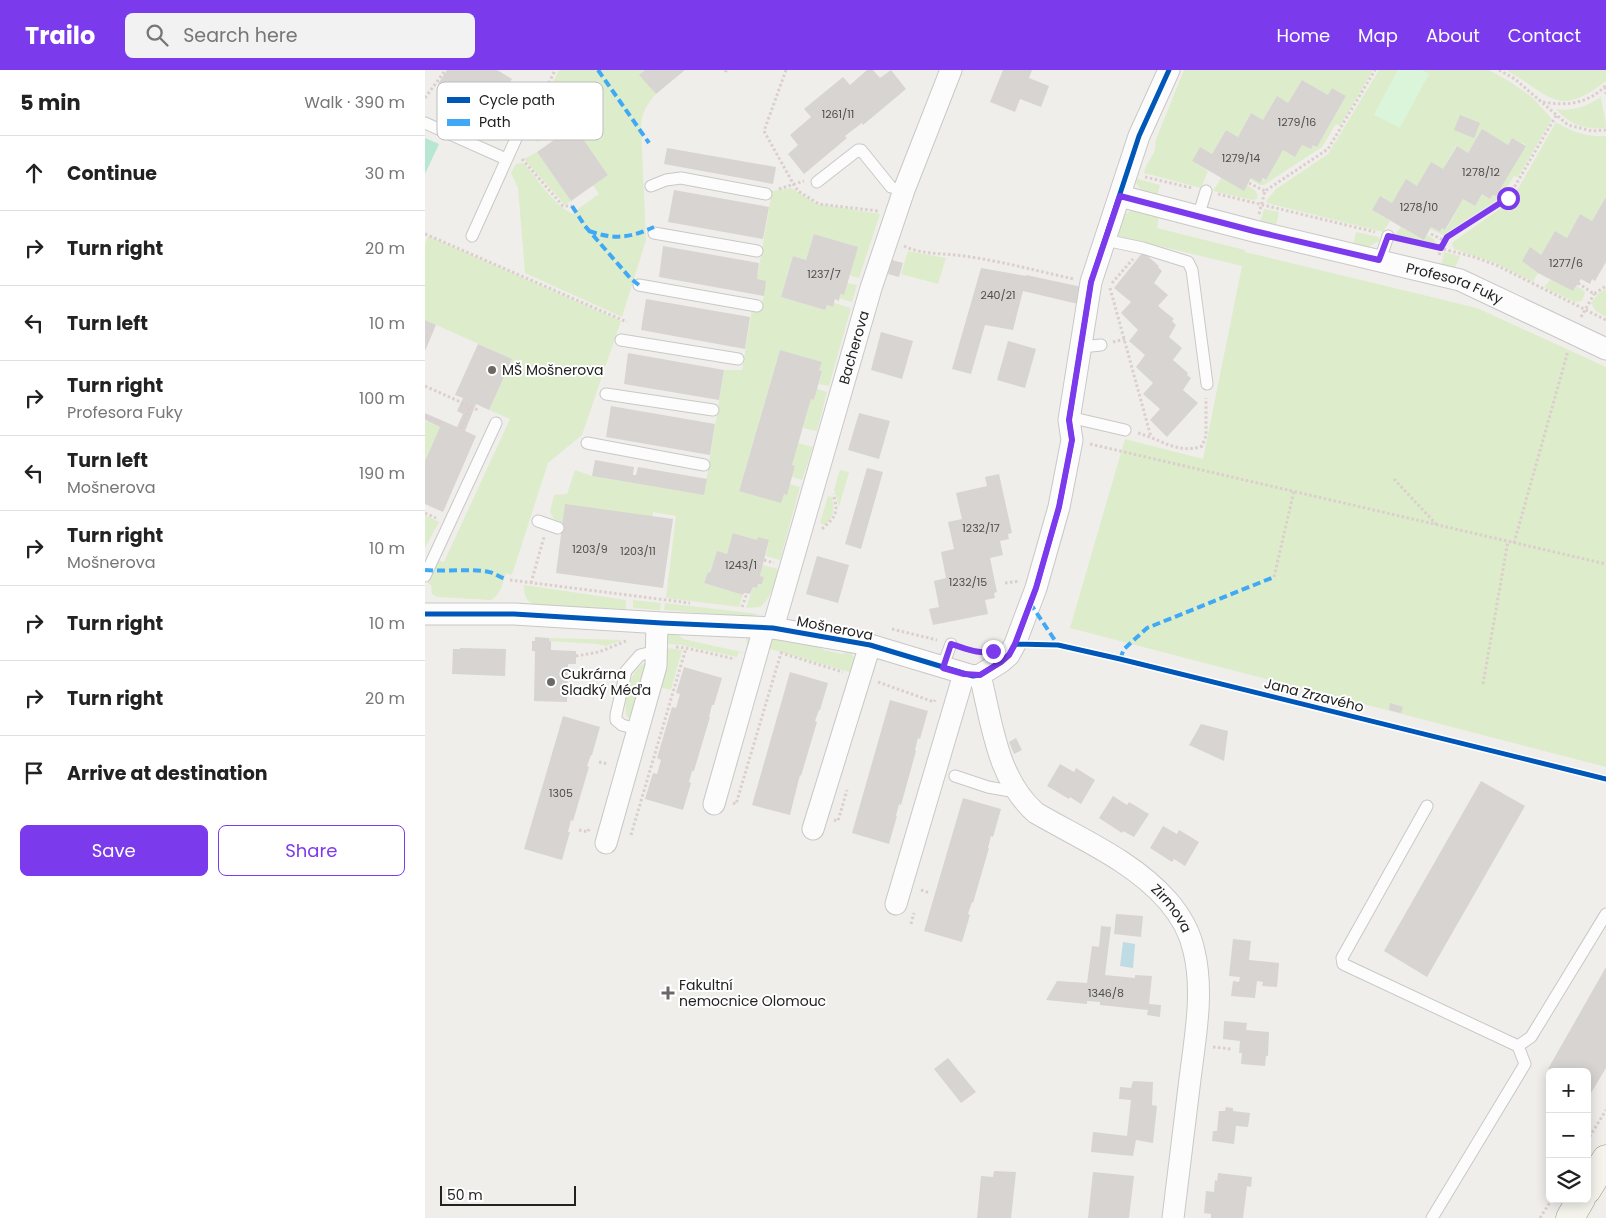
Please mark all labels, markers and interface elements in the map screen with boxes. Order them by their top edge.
search box [125,13,475,58]
text: Trailo [25,19,95,52]
icon: search [143,21,171,49]
text: Search here [183,22,298,49]
text: Home [1276,23,1330,48]
text: Map [1358,23,1398,48]
text: About [1426,23,1480,48]
text: Contact [1508,23,1581,48]
legend [437,82,603,140]
text: 5 min [20,88,81,117]
text: Cycle path [479,90,555,110]
text: Walk · 390 m [304,91,405,114]
house number: 1261/11 [822,106,854,122]
text: Path [479,112,511,132]
house number: 1279/16 [1278,114,1316,130]
house number: 1279/14 [1222,150,1260,166]
icon: ahead [20,159,48,187]
text: Continue [67,160,157,187]
text: 30 m [365,162,405,185]
house number: 1278/12 [1462,164,1500,180]
route start [1497,187,1520,210]
house number: 1278/10 [1400,199,1438,215]
icon: right [20,234,48,262]
text: Turn right [67,235,163,262]
text: 20 m [365,237,405,260]
house number: 1277/6 [1549,255,1583,271]
street label: Profesora Fuky [1404,258,1506,309]
house number: 1237/7 [807,266,841,282]
house number: 240/21 [980,287,1016,303]
street label: Bacherova [834,308,874,387]
icon: left [20,309,48,337]
text: Turn left [67,310,148,337]
text: 10 m [369,312,405,335]
place label: MŠ Mošnerova [502,360,603,380]
marker: MŠ Mošnerova [486,364,498,376]
text: Turn right [67,372,163,399]
icon: right [20,384,48,412]
text: 100 m [359,387,405,410]
text: Profesora Fuky [67,401,183,424]
text: Turn left [67,447,148,474]
icon: left [20,459,48,487]
text: 190 m [359,462,405,485]
text: Mošnerova [67,476,156,499]
house number: 1232/17 [962,520,1000,536]
text: Turn right [67,522,163,549]
icon: right [20,534,48,562]
text: 10 m [369,537,405,560]
house number: 1203/9 [572,541,608,557]
house number: 1203/11 [620,543,656,559]
text: Mošnerova [67,551,156,574]
house number: 1243/1 [725,557,757,573]
house number: 1232/15 [949,574,987,590]
icon: right [20,609,48,637]
text: Turn right [67,610,163,637]
street label: Mošnerova [795,611,875,645]
text: 10 m [369,612,405,635]
route end [982,640,1005,663]
place label: Cukrárna Sladký Méďa [561,664,651,700]
street label: Jana Zrzavého [1262,673,1366,717]
marker: Cukrárna Sladký Méďa [545,676,557,688]
icon: right [20,684,48,712]
text: Turn right [67,685,163,712]
text: 20 m [365,687,405,710]
icon: arrive [20,759,48,787]
text: Arrive at destination [67,760,268,787]
house number: 1305 [549,785,573,801]
button: Save [20,825,208,876]
button: Share [218,825,405,876]
street label: Zirmova [1147,879,1197,936]
place label: Fakultní nemocnice Olomouc [679,975,826,1011]
house number: 1346/8 [1088,985,1124,1001]
marker: Fakultní nemocnice Olomouc [661,986,675,1000]
map controls [1546,1068,1591,1203]
button: + [1546,1068,1591,1113]
button: − [1546,1113,1591,1158]
button: layers [1546,1158,1591,1203]
scale bar [440,1183,576,1206]
text: 50 m [447,1185,483,1205]

